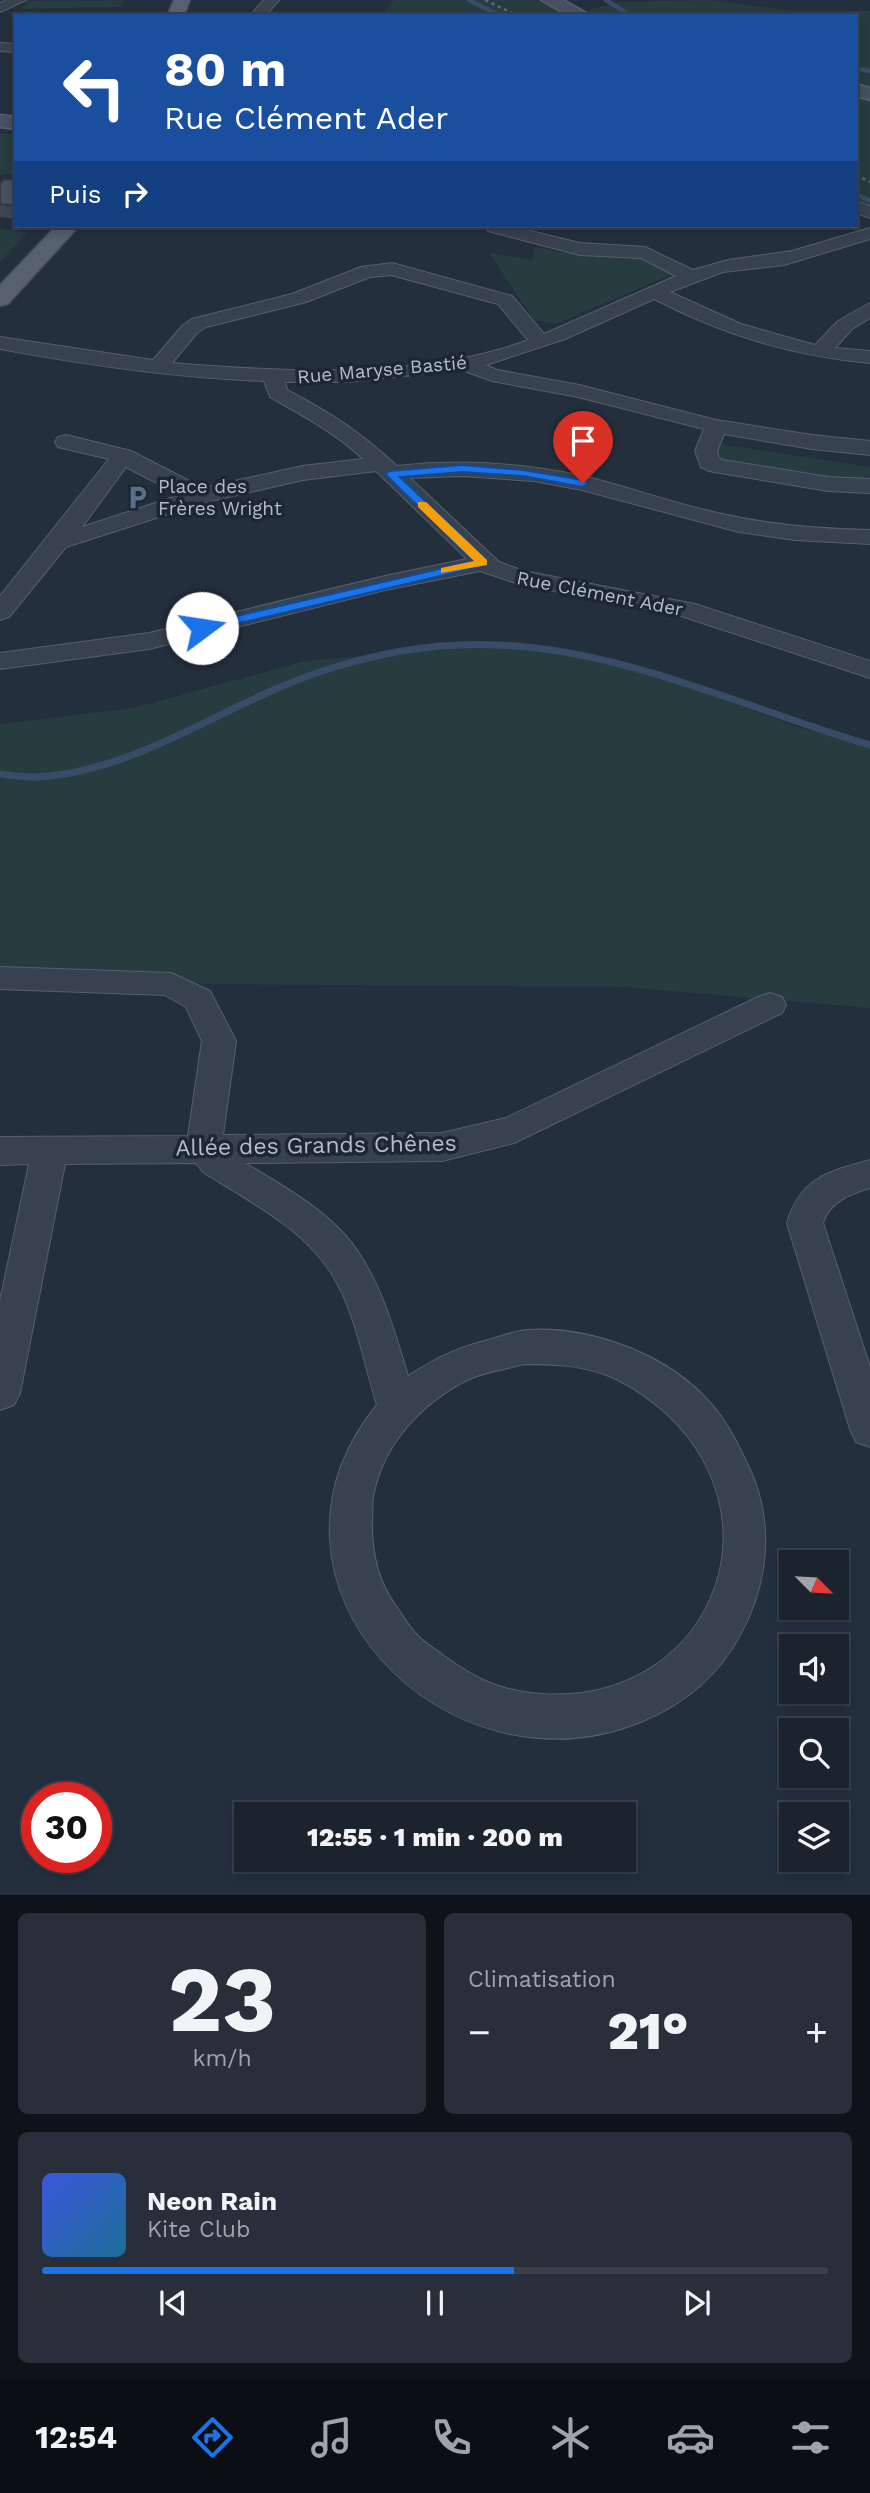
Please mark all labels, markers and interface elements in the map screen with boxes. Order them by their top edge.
text: 80 m [164,40,286,98]
icon: left [49,42,140,133]
text: Rue Clément Ader [164,99,448,137]
icon: right [116,175,154,213]
text: Puis [49,179,102,209]
street label: Rue Maryse Bastié [296,351,468,388]
pin [553,411,613,483]
icon: arrive [564,422,602,460]
place label: Place des Frères Wright [158,475,282,520]
parking icon: Place des Frères Wright [124,483,152,511]
street label: Rue Clément Ader [515,566,685,621]
position arrow [165,591,239,665]
street label: Allée des Grands Chênes [175,1130,457,1161]
north arrow [779,1550,849,1620]
map controls [779,1550,849,1872]
button: sound [779,1634,849,1704]
button: search [779,1718,849,1788]
speed limit sign: 30 [21,1782,112,1873]
button: layers [779,1802,849,1872]
text: 12:55 · 1 min · 200 m [307,1822,563,1852]
text: 23 [168,1946,276,2053]
text: Climatisation [468,1966,616,1993]
text: 21° [608,2001,688,2062]
text: − [468,2010,491,2054]
text: + [805,2010,828,2054]
text: km/h [192,2045,252,2072]
text: Neon Rain [147,2186,277,2216]
text: Kite Club [147,2216,250,2243]
icon: previous [154,2284,192,2322]
icon: pause [416,2284,454,2322]
icon: next [678,2284,716,2322]
icon: directions [188,2413,237,2462]
icon: music [307,2413,356,2462]
icon: phone [427,2413,476,2462]
icon: climate [546,2413,595,2462]
icon: car [666,2413,715,2462]
icon: filters [786,2413,835,2462]
text: 12:54 [35,2418,117,2456]

